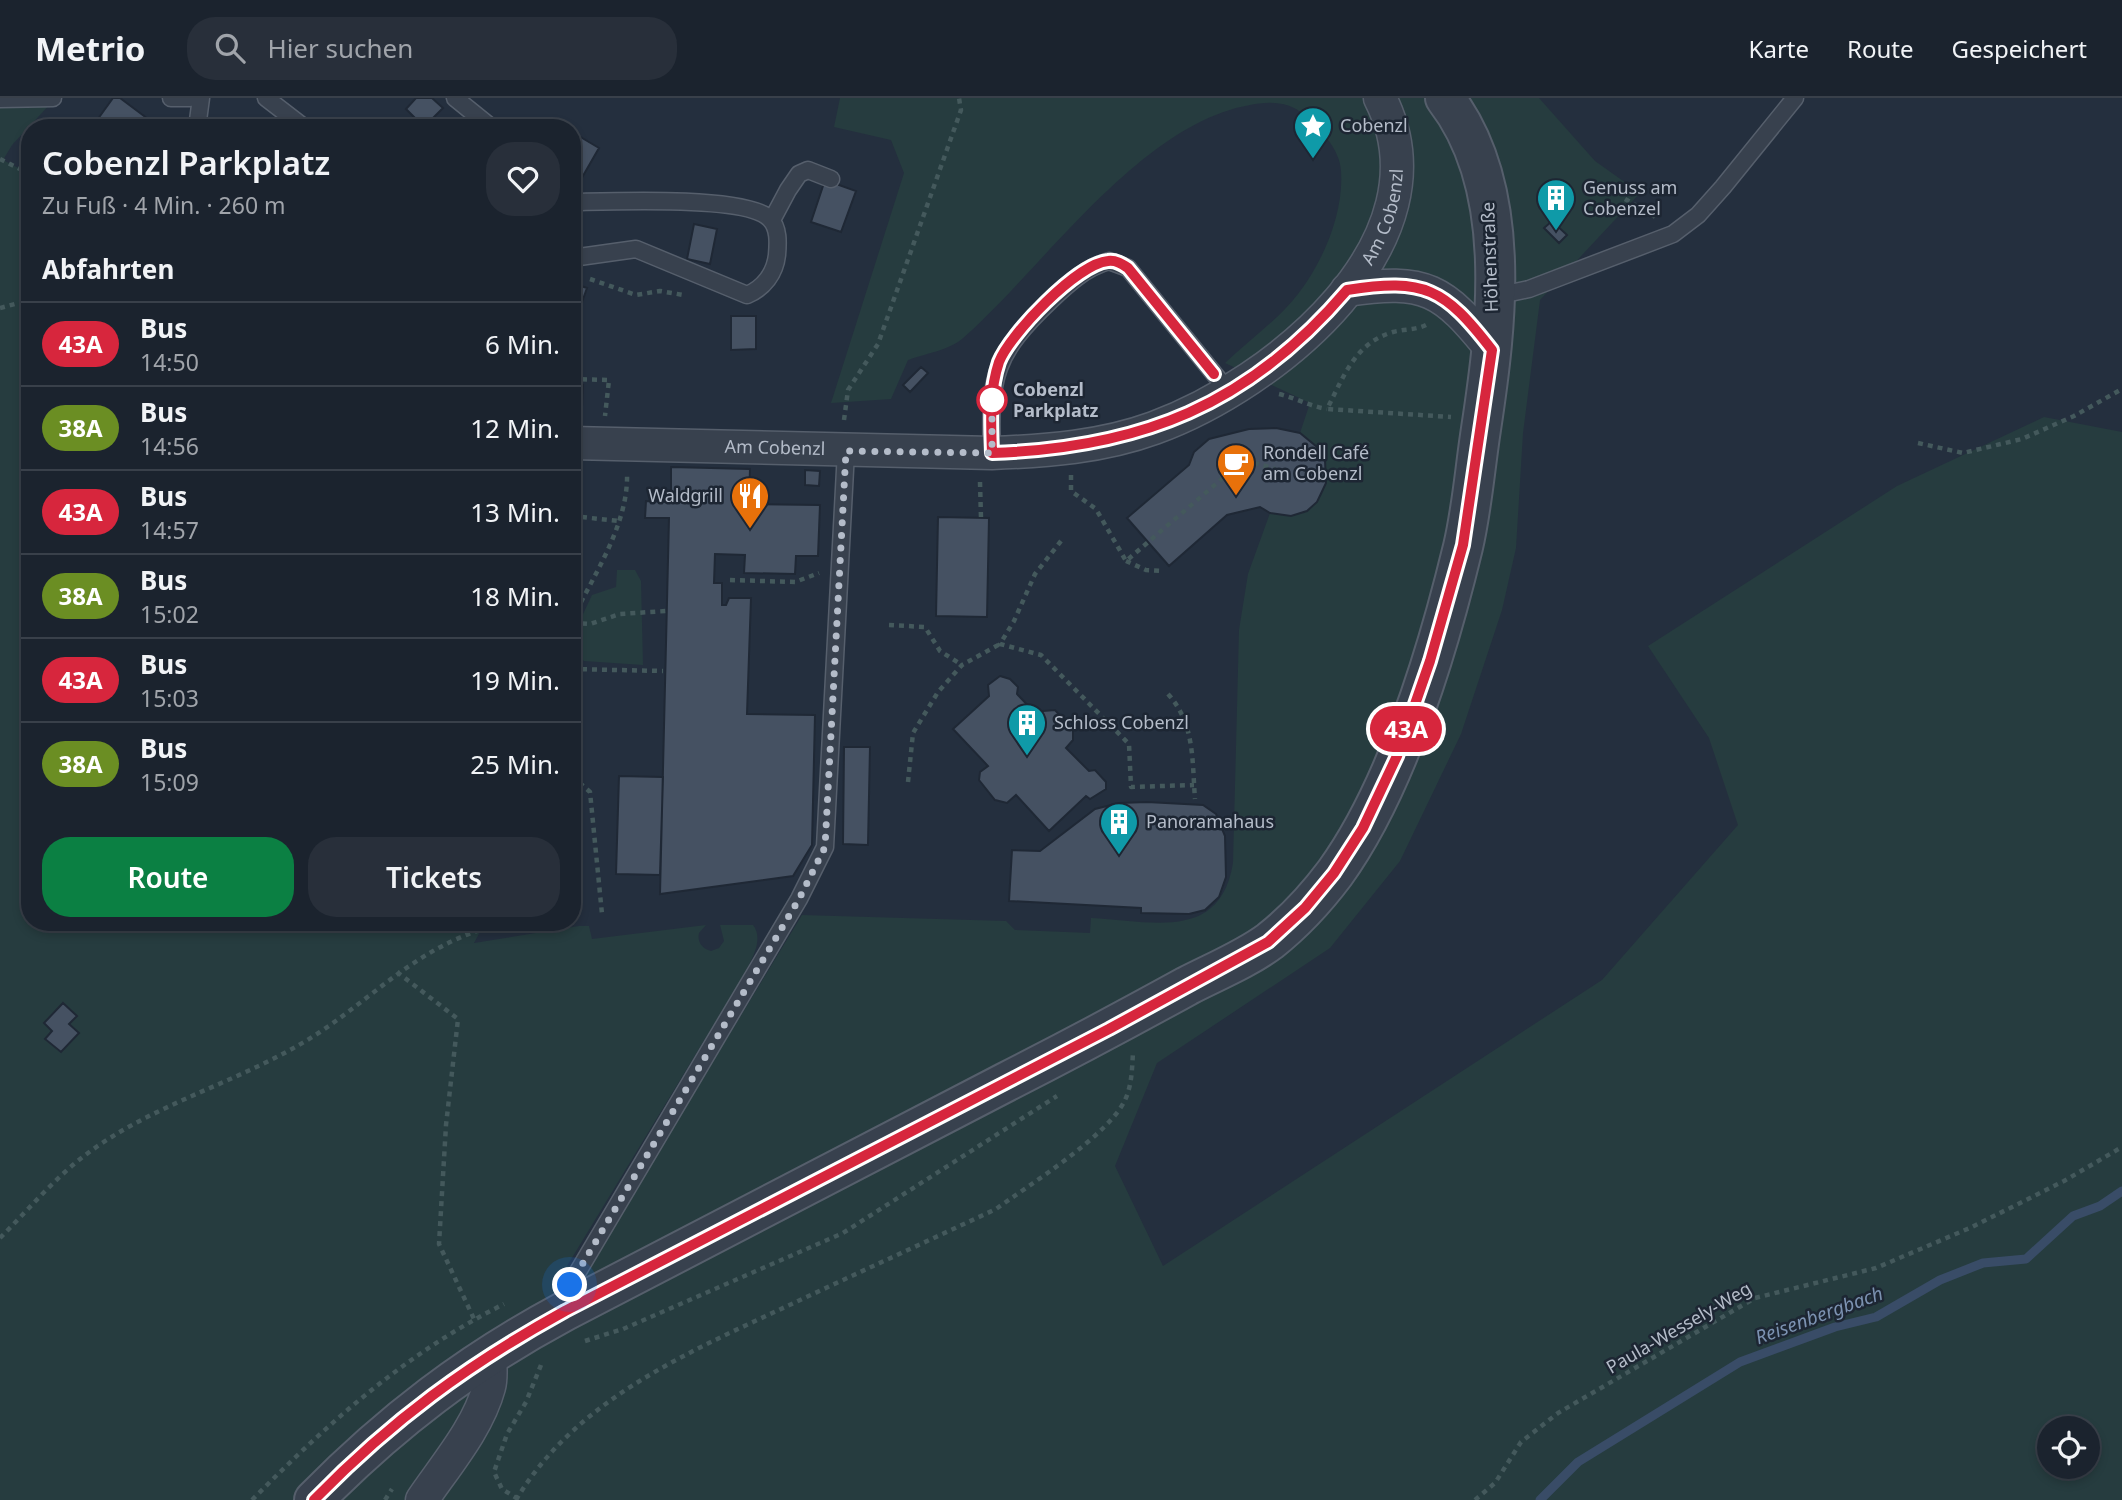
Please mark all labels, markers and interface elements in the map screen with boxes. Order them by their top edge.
search box [187,17,677,80]
text: Metrio [35,26,145,71]
icon: search [211,29,249,67]
text: Hier suchen [267,30,413,66]
text: Karte [1749,32,1809,65]
text: Route [1847,32,1914,65]
text: Gespeichert [1952,32,2087,65]
place icon: Cobenzl [1292,105,1334,160]
place label: Cobenzl [1340,113,1408,137]
text: Cobenzl Parkplatz [42,140,330,185]
button: heart [486,142,560,216]
street label: Am Cobenzl [1355,168,1408,269]
place label: Genuss am Cobenzel [1583,175,1677,220]
building icon: Genuss am Cobenzel [1535,177,1577,232]
text: Zu Fuß · 4 Min. · 260 m [42,189,286,221]
street label: Höhenstraße [1475,201,1503,313]
text: Abfahrten [42,251,174,287]
text: Bus [140,310,187,346]
text: 6 Min. [485,326,560,362]
text: 43A [58,327,103,360]
text: 14:50 [140,346,199,378]
place label: Cobenzl Parkplatz [1013,377,1098,422]
marker: Cobenzl Parkplatz [977,385,1007,415]
text: Bus [140,394,187,430]
text: 12 Min. [470,410,560,446]
text: 38A [58,411,103,444]
text: 14:56 [140,430,199,462]
street label: Am Cobenzl [724,434,826,460]
place label: Rondell Café am Cobenzl [1263,440,1369,485]
cafe icon: Rondell Café am Cobenzl [1215,442,1257,497]
restaurant icon: Waldgrill [729,475,771,530]
text: Bus [140,478,187,514]
place label: Waldgrill [648,483,723,507]
text: 13 Min. [470,494,560,530]
text: 43A [58,495,103,528]
text: 14:57 [140,514,199,546]
text: Bus [140,562,187,598]
text: 18 Min. [470,578,560,614]
text: 38A [58,579,103,612]
text: 15:02 [140,598,199,630]
text: Bus [140,646,187,682]
text: 19 Min. [470,662,560,698]
text: 43A [58,663,103,696]
text: 15:03 [140,682,199,714]
building icon: Schloss Cobenzl [1006,702,1048,757]
line badge: 43A [1366,706,1446,752]
place label: Schloss Cobenzl [1054,710,1189,734]
text: 43A [1384,712,1428,745]
text: Bus [140,730,187,766]
text: 25 Min. [470,746,560,782]
text: 38A [58,747,103,780]
text: 15:09 [140,766,199,798]
building icon: Panoramahaus [1098,801,1140,856]
place label: Panoramahaus [1146,809,1274,833]
button: Route [42,837,294,917]
button: Tickets [308,837,560,917]
your location [552,1267,587,1302]
street label: Paula-Wessely-Weg [1602,1276,1755,1378]
water label: Reisenbergbach [1751,1280,1887,1350]
map controls [2037,1416,2100,1479]
button: locate [2037,1416,2100,1479]

